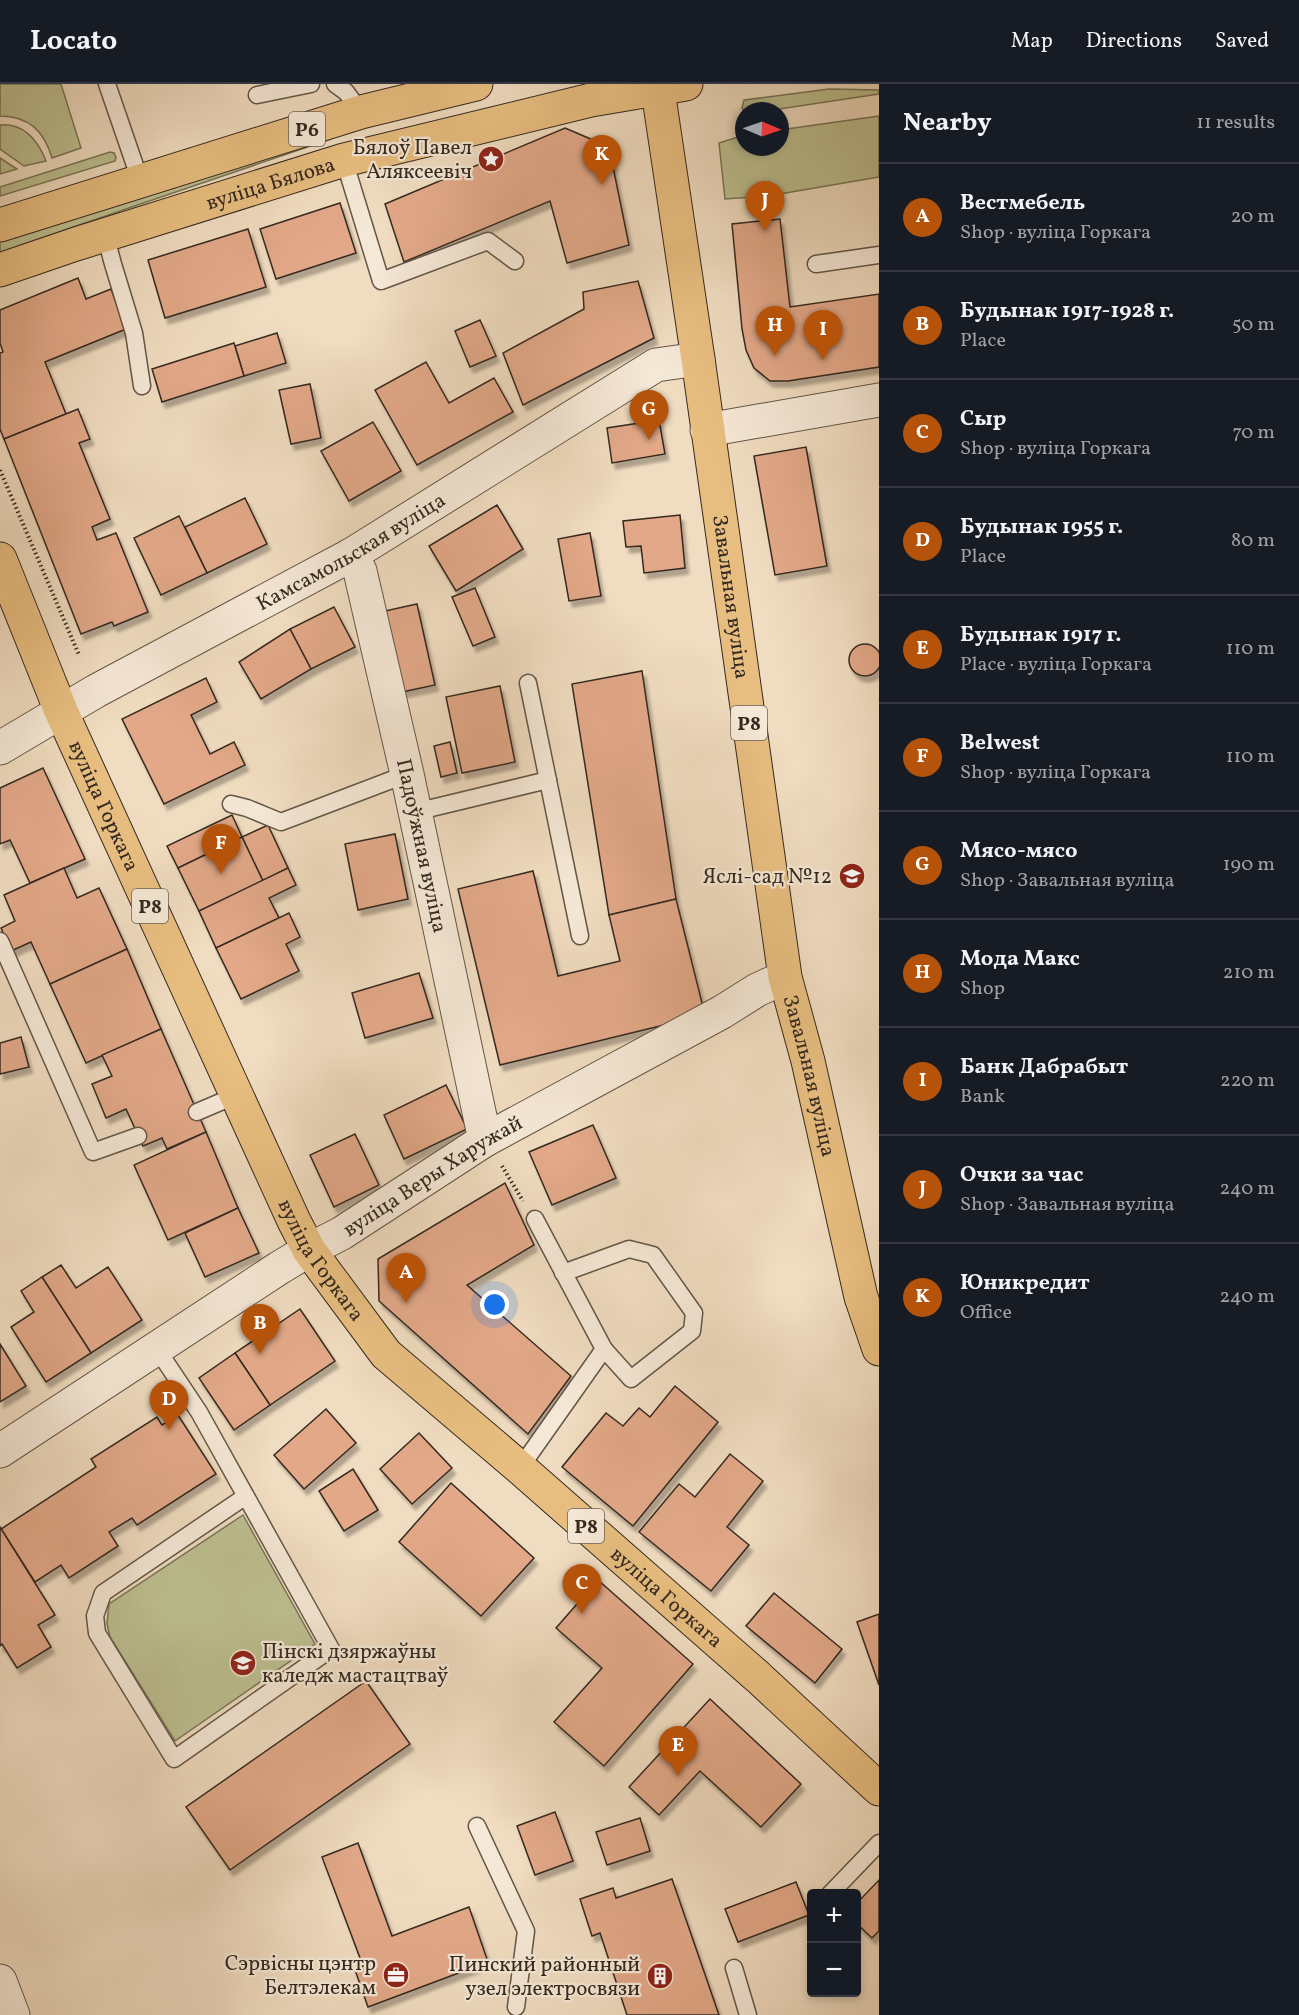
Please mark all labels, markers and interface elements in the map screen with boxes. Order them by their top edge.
text: Locato [30,22,117,61]
text: Map [1011,27,1053,56]
text: Directions [1086,27,1182,56]
text: Saved [1215,27,1269,56]
north arrow [735,102,789,156]
text: Nearby [903,105,992,141]
text: 11 results [1196,109,1275,137]
road number: Р6 [289,112,325,146]
place label: Бялоў Павел Аляксеевіч [353,134,472,187]
pin: K [582,135,622,185]
place icon: Бялоў Павел Аляксеевіч [476,144,506,174]
street label: вуліца Бялова [203,151,339,218]
pin: J [746,182,784,231]
text: Вестмебель [960,188,1085,219]
text: A [915,203,930,231]
text: 20 m [1231,203,1275,231]
text: Shop · вуліца Горкага [960,219,1151,247]
text: Будынак 1917-1928 г. [960,296,1174,327]
pin: H [756,306,794,356]
pin: I [804,310,842,360]
text: B [916,311,929,339]
text: 50 m [1232,311,1275,339]
text: Place [960,327,1006,355]
pin: G [630,390,668,440]
text: Сыр [960,404,1006,435]
text: C [916,419,929,447]
text: 70 m [1232,419,1275,447]
text: Shop · вуліца Горкага [960,435,1151,463]
street label: Камсамольская вуліца [252,487,452,619]
text: Будынак 1955 г. [960,512,1123,543]
street label: Завальная вуліца [704,513,756,681]
text: D [915,527,930,555]
text: 80 m [1231,527,1275,555]
text: Place [960,543,1006,571]
text: Будынак 1917 г. [960,620,1121,651]
text: E [916,635,929,663]
text: 110 m [1226,635,1275,663]
text: Place · вуліца Горкага [960,651,1152,679]
road number: Р8 [731,706,767,740]
text: Belwest [960,728,1040,759]
street label: вуліца Горкага [60,736,145,877]
text: F [917,743,928,771]
text: 110 m [1226,743,1275,771]
street label: Падоўжная вуліца [388,756,453,936]
text: Shop · вуліца Горкага [960,759,1151,787]
pin: F [202,824,240,874]
text: Мясо-мясо [960,836,1078,867]
text: G [915,851,930,879]
text: 190 m [1223,851,1275,879]
school or university icon: Яслі-сад №12 [837,861,867,891]
place label: Яслі-сад №12 [703,863,832,892]
text: Shop · Завальная вуліца [960,867,1174,895]
road number: Р8 [132,889,168,923]
text: Мода Макс [960,944,1080,975]
text: H [915,959,930,987]
text: 210 m [1223,959,1275,987]
text: Shop [960,975,1005,1003]
street label: Завальная вуліца [775,992,842,1160]
text: Банк Дабрабыт [960,1052,1128,1083]
text: I [919,1067,926,1095]
text: 220 m [1220,1067,1275,1095]
text: Bank [960,1083,1005,1111]
street label: вуліца Веры Харужай [338,1109,528,1244]
text: Очки за час [960,1160,1083,1191]
text: J [919,1175,926,1203]
text: 240 m [1220,1175,1275,1203]
text: Shop · Завальная вуліца [960,1191,1174,1219]
street label: вуліца Горкага [270,1195,370,1328]
pin: A [386,1254,426,1303]
text: Юникредит [960,1268,1090,1299]
text: K [915,1283,930,1311]
text: 240 m [1220,1283,1275,1311]
your location [480,1290,509,1319]
text: Office [960,1299,1012,1327]
pin: B [240,1304,280,1354]
pin: D [150,1380,188,1430]
road number: Р8 [568,1509,604,1543]
street label: вуліца Горкага [603,1541,728,1656]
pin: C [562,1564,602,1614]
place label: Пінскі дзяржаўны каледж мастацтваў [262,1638,449,1691]
school or university icon: Пінскі дзяржаўны каледж мастацтваў [228,1648,258,1678]
pin: E [658,1726,698,1776]
map controls [807,1889,861,1997]
button: + [807,1889,861,1943]
button: − [807,1943,861,1997]
place label: Сэрвісны цэнтр Белтэлекам [225,1950,376,2003]
place label: Пинский районный узел электросвязи [449,1951,640,2004]
office icon: Сэрвісны цэнтр Белтэлекам [381,1960,411,1990]
building icon: Пинский районный узел электросвязи [645,1961,675,1991]

